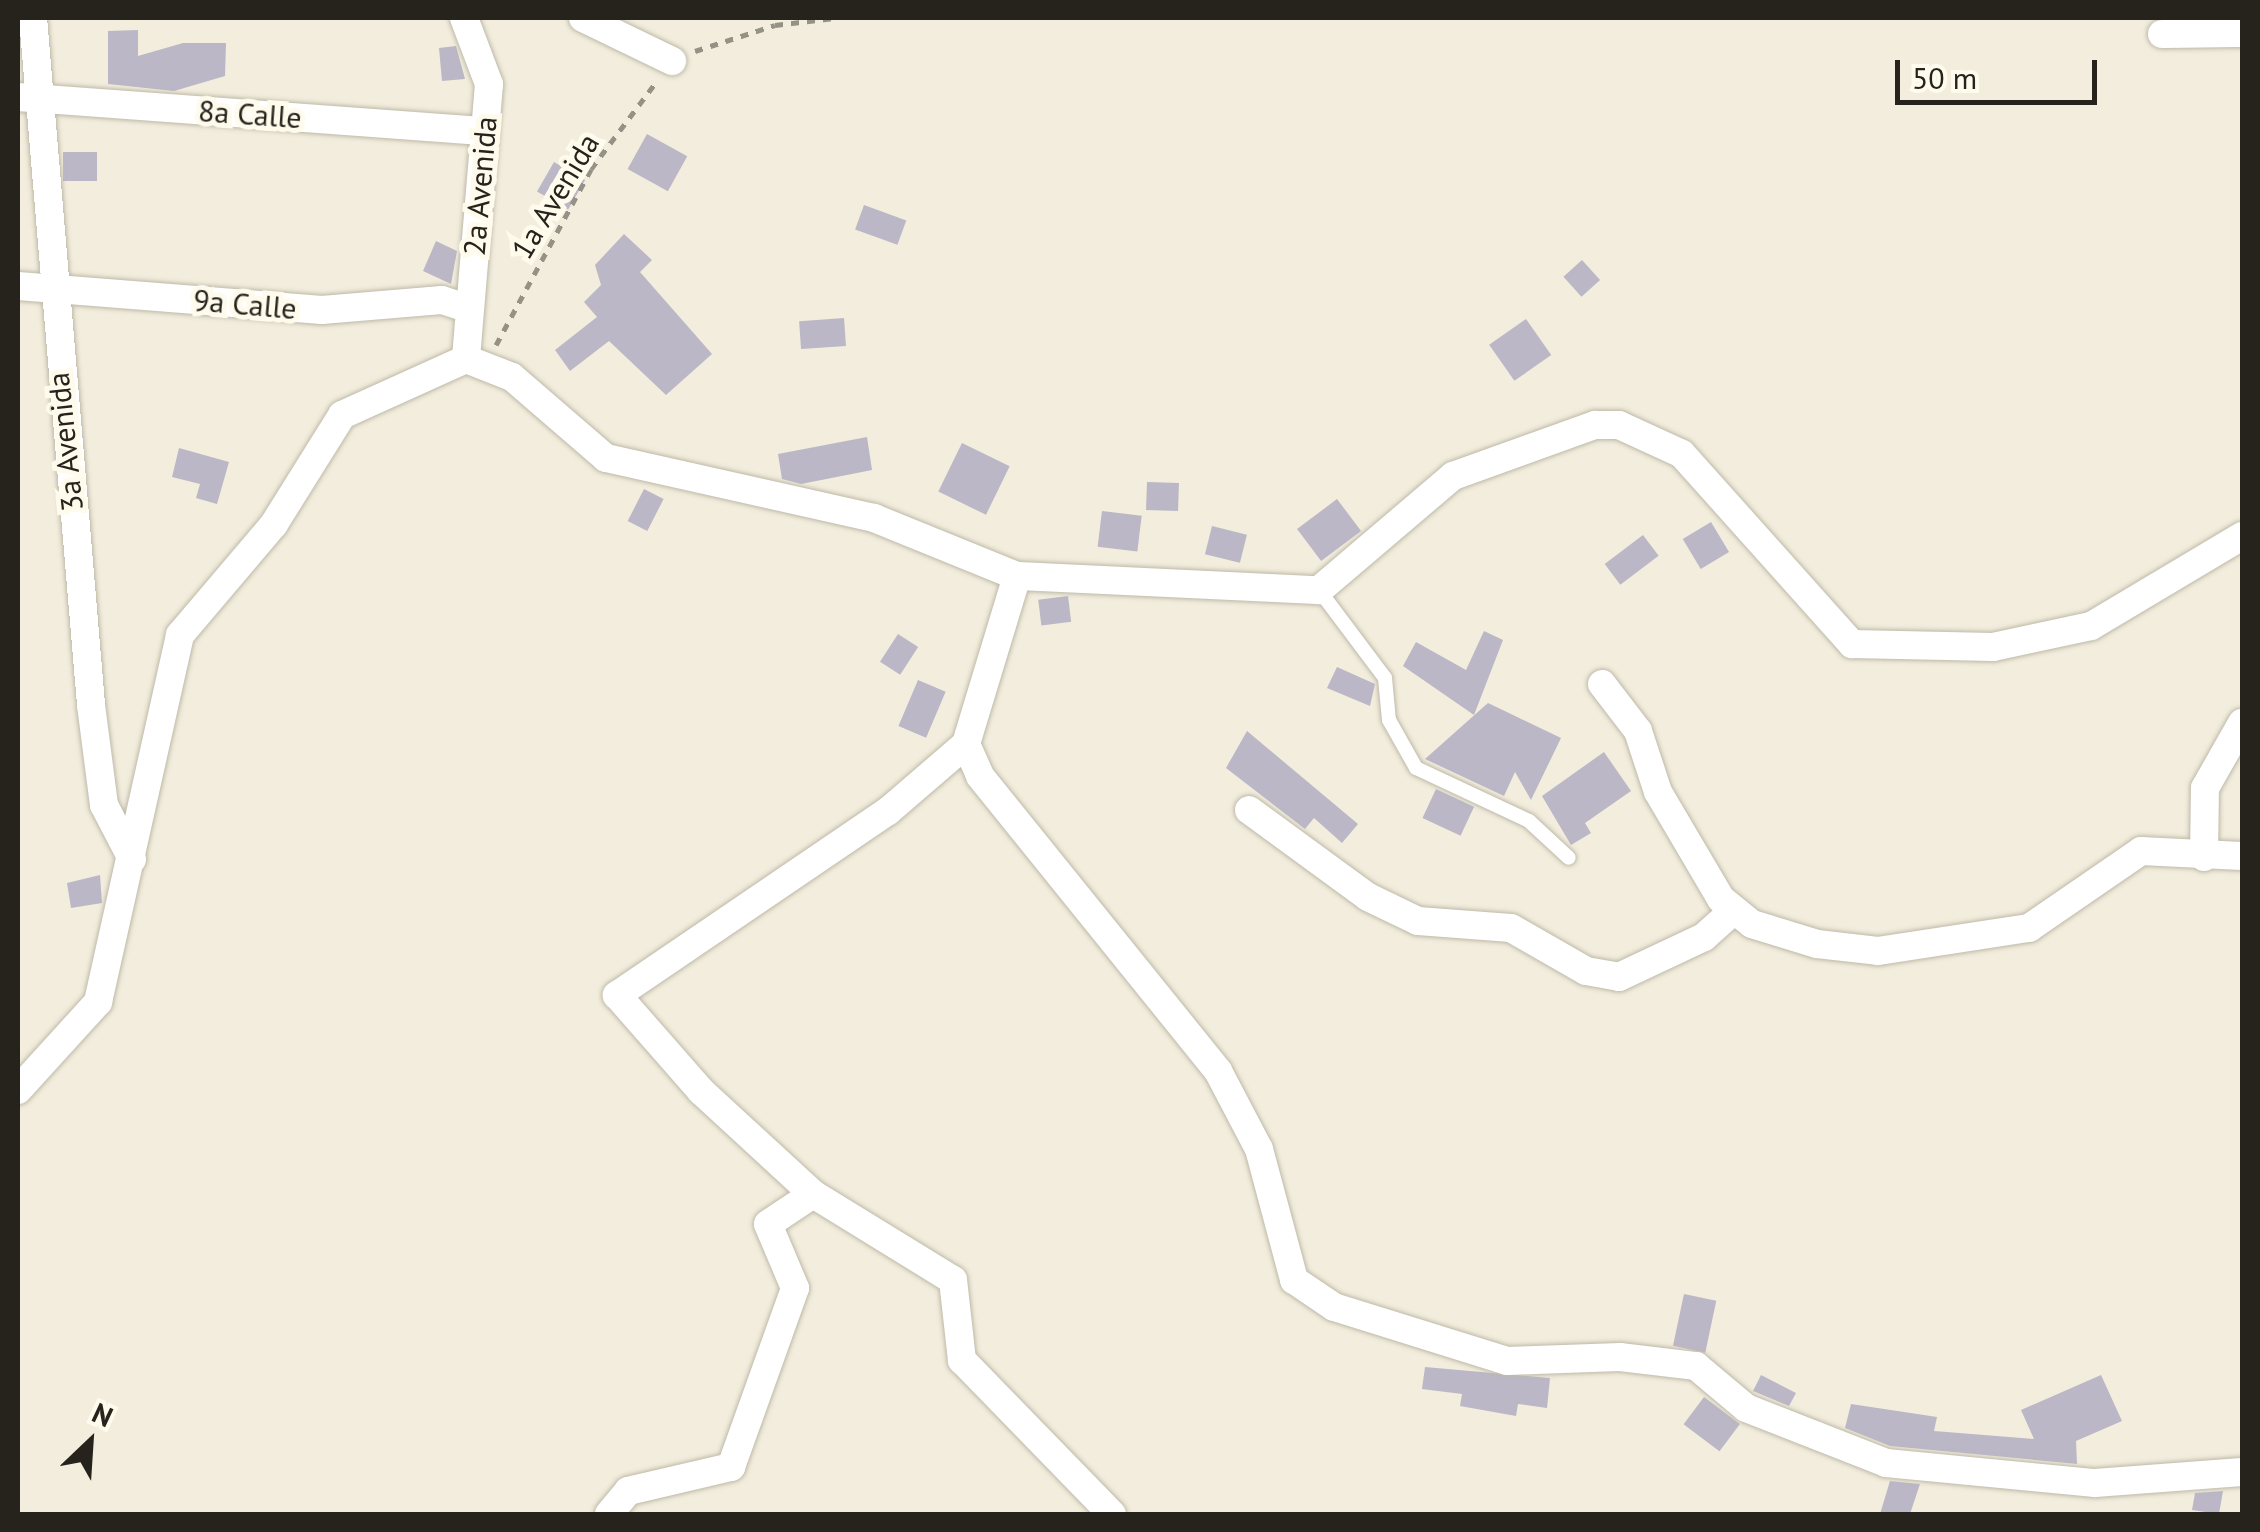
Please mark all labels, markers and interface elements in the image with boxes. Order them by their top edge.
scale bar [1900,40,2102,102]
text: 50 m [1912,58,1977,97]
street label: 8a Calle [197,92,303,136]
street label: 2a Avenida [456,114,504,258]
street label: 1a Avenida [503,126,607,266]
street label: 9a Calle [192,282,298,326]
street label: 3a Avenida [40,370,90,514]
north arrow [40,1392,140,1492]
text: N [87,1394,119,1435]

